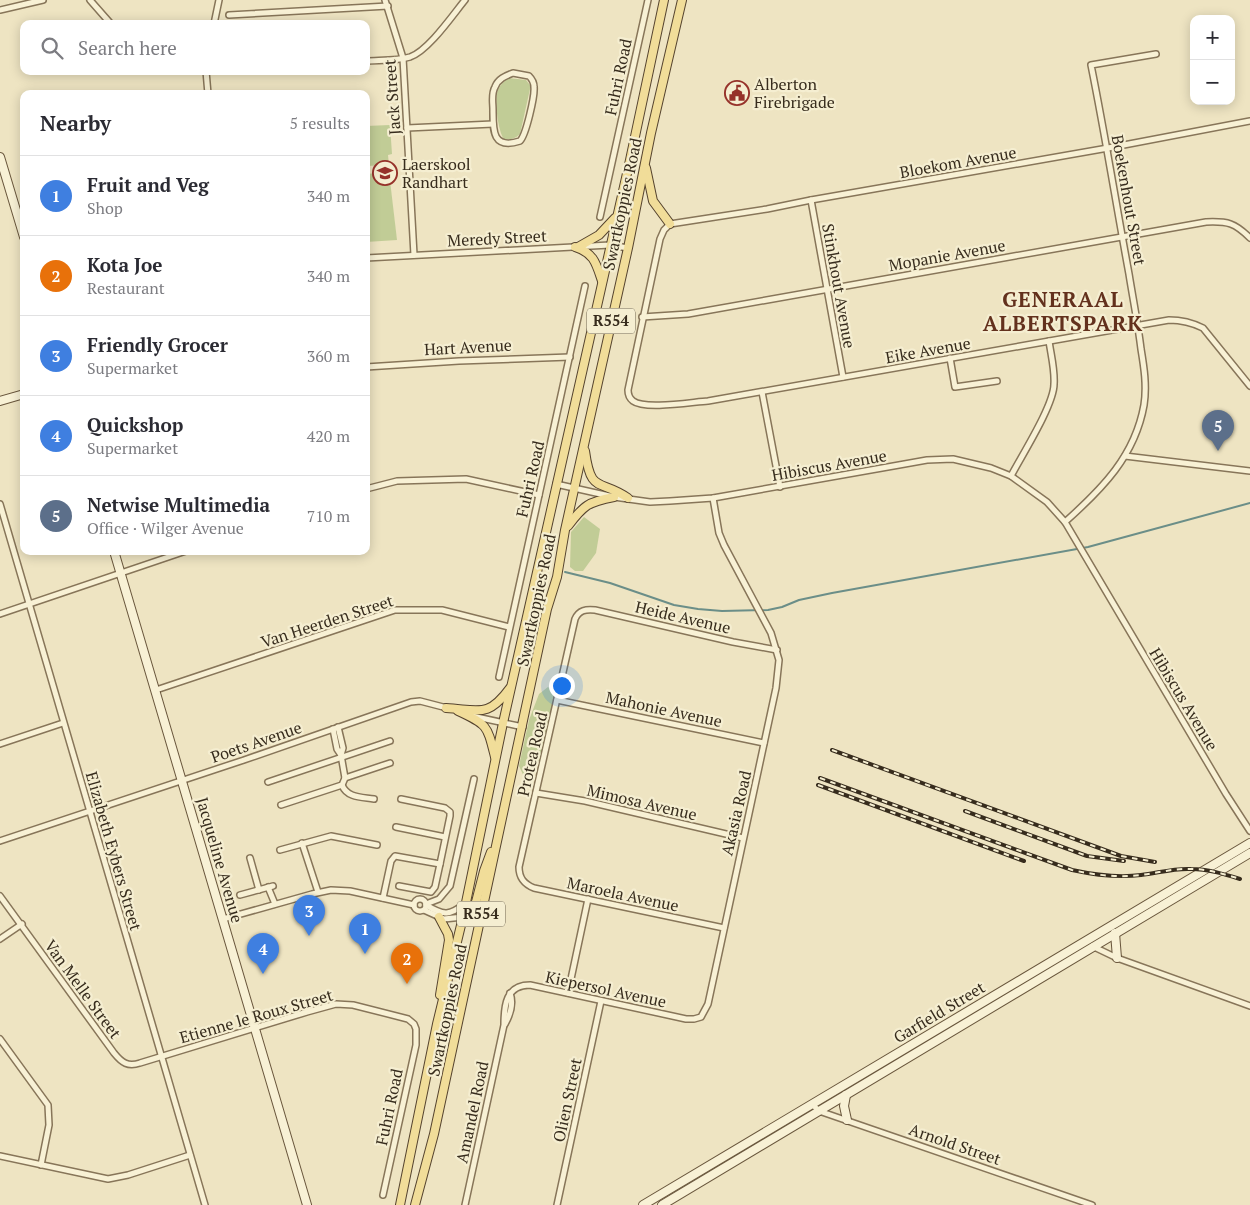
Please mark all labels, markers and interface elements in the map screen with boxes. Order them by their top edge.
map controls [1190,15,1235,105]
button: + [1190,15,1235,60]
search box [20,20,370,75]
icon: search [38,34,66,62]
text: Search here [78,35,177,60]
street label: Fuhri Road [599,37,637,117]
street label: Jack Street [378,58,406,136]
button: − [1190,60,1235,105]
place label: Alberton Firebrigade [754,73,835,113]
public building icon: Alberton Firebrigade [724,80,750,106]
text: Nearby [40,109,111,137]
text: 5 results [290,112,350,134]
street label: Boekenhout Street [1107,133,1151,267]
street label: Swartkoppies Road [597,136,647,272]
street label: Bloekom Avenue [898,141,1018,183]
place label: Laerskool Randhart [402,153,471,193]
school or university icon: Laerskool Randhart [372,160,398,186]
text: Fruit and Veg [87,172,209,197]
text: 1 [51,185,61,207]
text: 340 m [307,185,350,207]
text: Shop [87,197,123,219]
street label: Stinkhout Avenue [817,222,861,350]
street label: Meredy Street [447,224,547,252]
street label: Mopanie Avenue [887,234,1007,276]
text: Kota Joe [87,252,163,277]
text: 2 [51,265,61,287]
text: 340 m [307,265,350,287]
text: Restaurant [87,277,165,299]
district label: GENERAAL ALBERTSPARK [983,285,1143,337]
road number: R554 [587,308,635,334]
text: Friendly Grocer [87,332,228,357]
street label: Eike Avenue [884,332,972,368]
street label: Hart Avenue [424,334,512,360]
text: 3 [51,345,61,367]
text: 360 m [307,345,350,367]
text: Supermarket [87,357,178,379]
pin: 5 [1202,410,1234,451]
text: Quickshop [87,412,183,437]
text: 4 [51,425,61,447]
text: 420 m [307,425,350,447]
text: Supermarket [87,437,178,459]
street label: Fuhri Road [511,438,549,519]
street label: Hibiscus Avenue [770,444,888,486]
text: Netwise Multimedia [87,492,270,517]
text: 5 [51,505,61,527]
text: 710 m [307,505,350,527]
text: Office · Wilger Avenue [87,517,244,539]
street label: Swartkoppies Road [511,532,561,668]
street label: Van Heerden Street [258,589,396,653]
street label: Heide Avenue [633,595,733,639]
street label: Hibiscus Avenue [1145,643,1223,755]
your location [549,673,575,699]
street label: Mahonie Avenue [604,686,724,732]
street label: Protea Road [512,710,552,798]
street label: Poets Avenue [208,716,304,768]
street label: Akasia Road [716,768,756,858]
street label: Elizabeth Eybers Street [81,769,147,933]
street label: Mimosa Avenue [585,779,699,825]
street label: Jacqueline Avenue [192,795,248,925]
street label: Maroela Avenue [565,871,681,917]
pin: 3 [293,895,325,936]
road number: R554 [457,902,505,926]
pin: 1 [349,913,381,954]
pin: 4 [247,933,279,974]
street label: Van Melle Street [40,935,126,1043]
street label: Swartkoppies Road [422,942,472,1078]
pin: 2 [391,943,423,984]
street label: Kiepersol Avenue [544,965,668,1013]
street label: Garfield Street [889,976,989,1048]
street label: Etienne le Roux Street [177,984,335,1048]
street label: Olien Street [547,1056,587,1144]
street label: Amandel Road [450,1059,494,1165]
street label: Fuhri Road [370,1067,408,1147]
street label: Arnold Street [906,1118,1004,1170]

